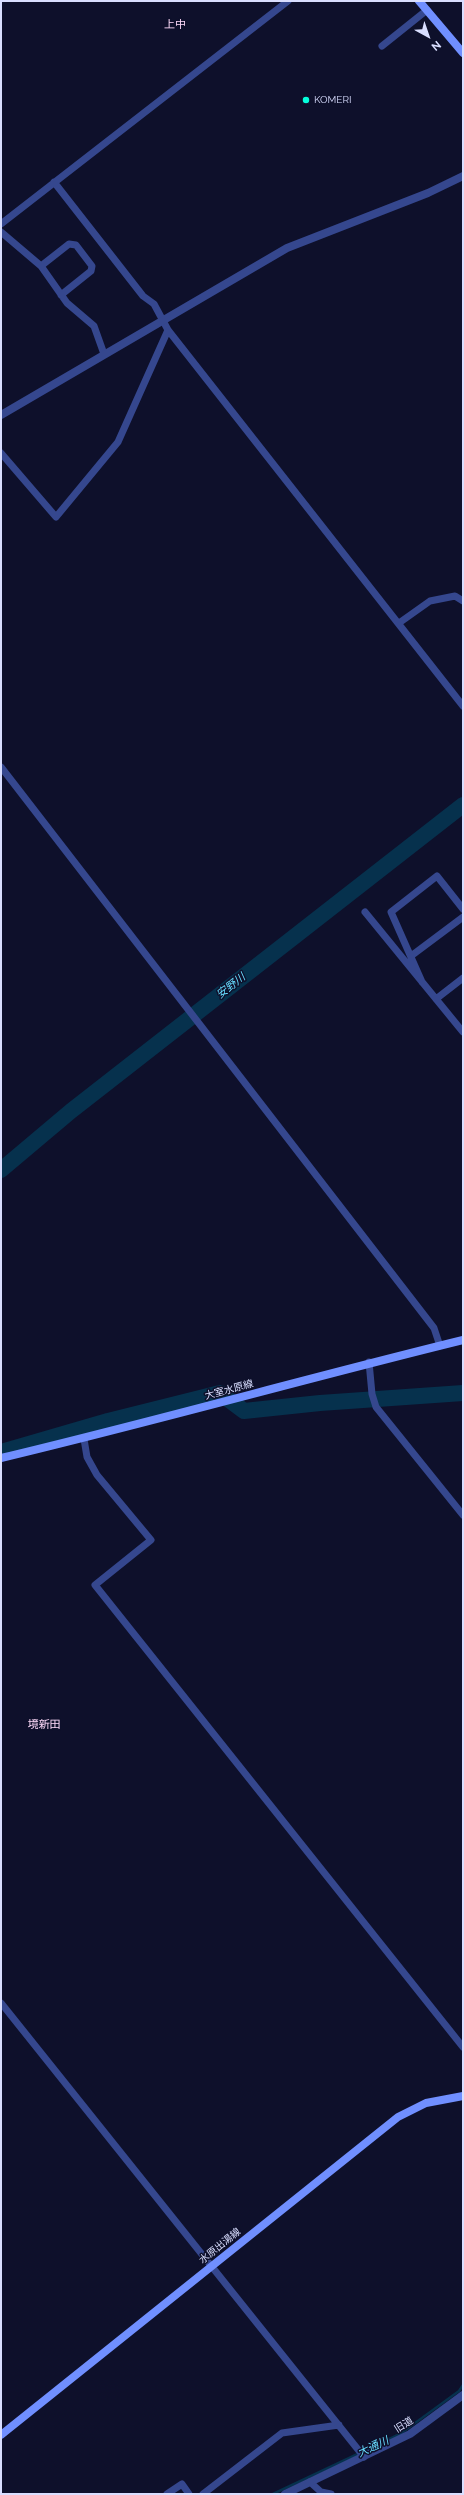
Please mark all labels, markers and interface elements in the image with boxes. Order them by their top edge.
north arrow [408,16,448,56]
district label: 上中 [164,18,186,32]
text: N [429,38,443,53]
place label: KOMERI [314,94,351,106]
marker: KOMERI [301,95,311,105]
water label: 安野川 [214,971,248,1001]
street label: 大室水原線 [203,1378,255,1402]
district label: 境新田 [28,1718,60,1732]
street label: 水原出湯線 [197,2226,243,2266]
street label: 旧道 [392,2415,416,2435]
water label: 大通川 [355,2434,391,2460]

